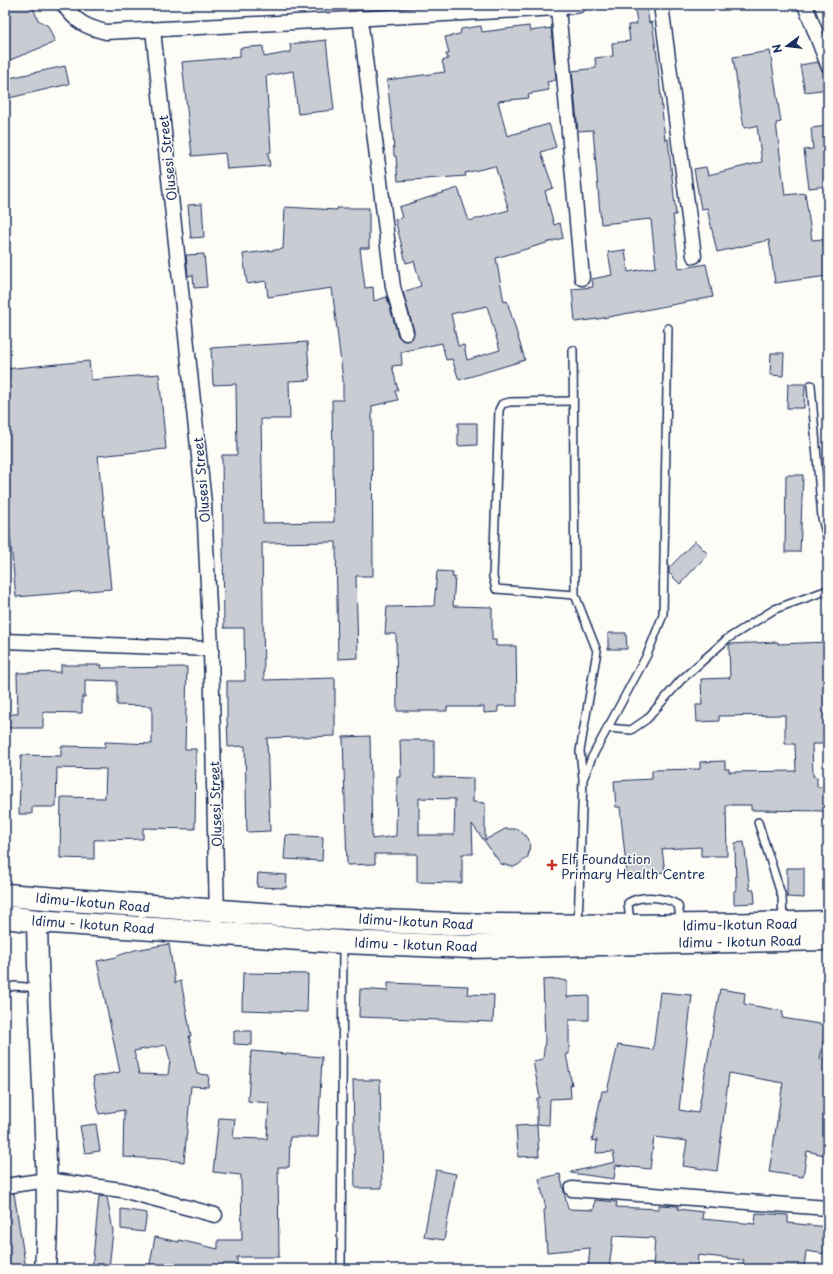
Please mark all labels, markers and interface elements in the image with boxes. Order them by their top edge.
north arrow [767,26,807,66]
text: N [767,42,786,55]
street label: Olusesi Street [153,114,181,202]
street label: Olusesi Street [188,436,214,524]
street label: Olusesi Street [204,761,226,847]
place label: Elf Foundation Primary Health Centre [561,849,705,883]
marker: Elf Foundation Primary Health Centre [546,859,558,871]
street label: Idimu-Ikotun Road [35,888,151,916]
street label: Idimu-Ikotun Road [358,909,474,933]
street label: Idimu - Ikotun Road [31,910,155,938]
street label: Idimu-Ikotun Road [682,913,798,935]
street label: Idimu - Ikotun Road [678,930,802,952]
street label: Idimu - Ikotun Road [354,932,478,956]

